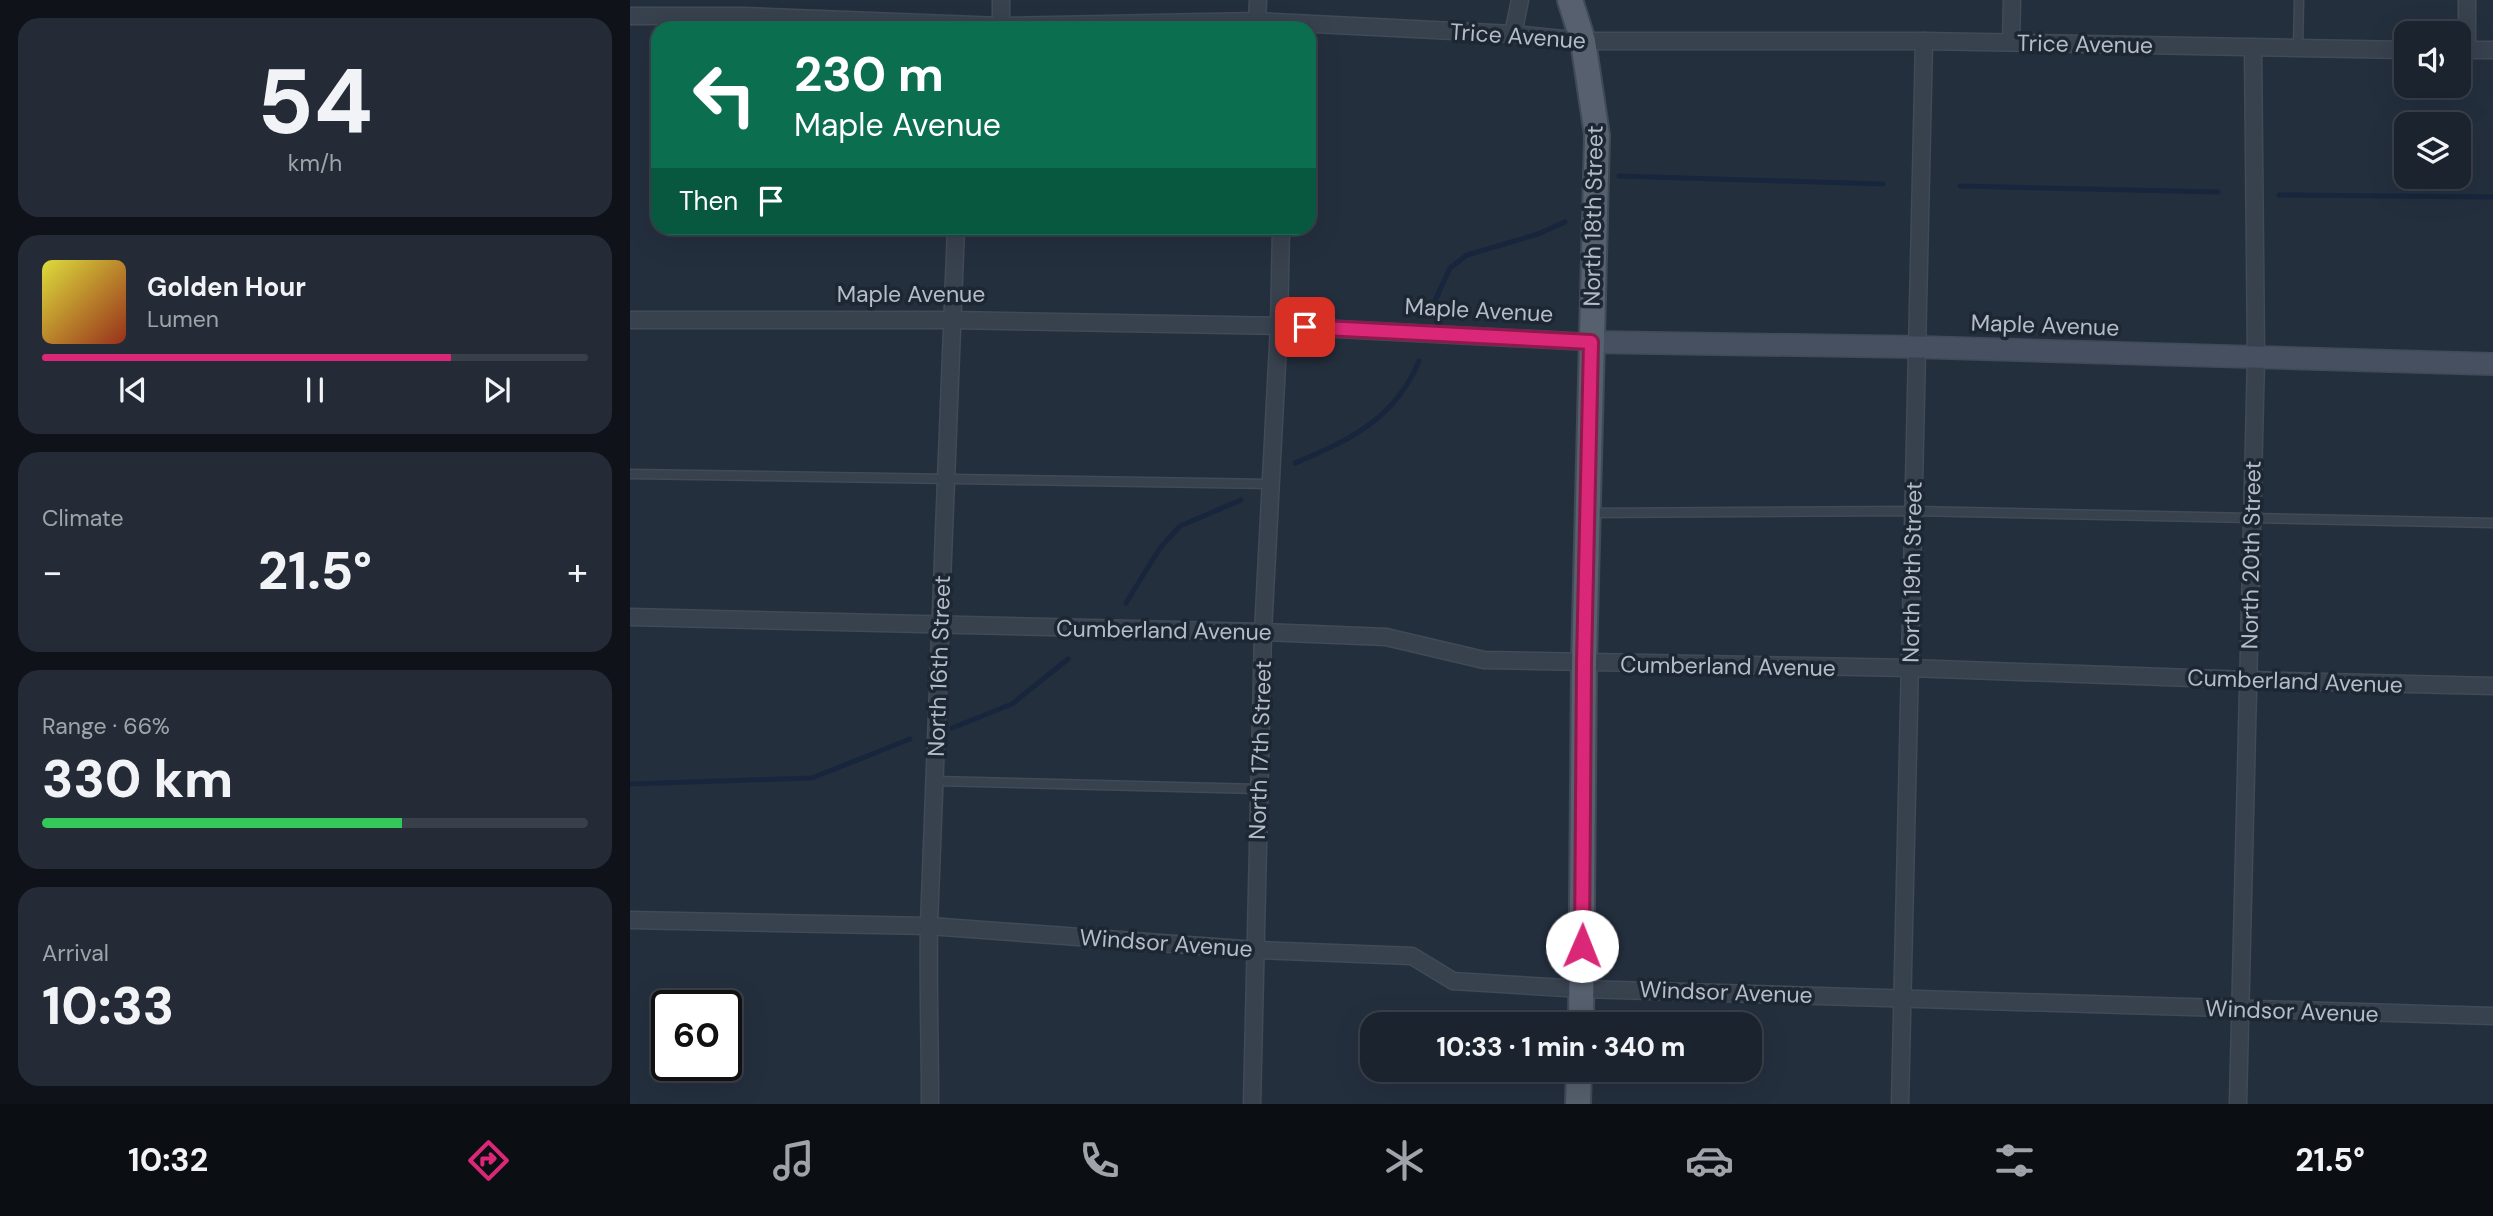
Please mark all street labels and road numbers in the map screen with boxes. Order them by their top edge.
street label: Trice Avenue [1449,16,1587,56]
street label: Trice Avenue [2017,28,2153,60]
street label: North 18th Street [1576,125,1610,307]
street label: Maple Avenue [837,279,985,309]
street label: Maple Avenue [1404,291,1554,329]
street label: Maple Avenue [1970,307,2120,343]
street label: North 20th Street [2234,460,2268,650]
street label: North 19th Street [1895,481,1929,663]
street label: North 16th Street [921,575,957,757]
street label: Cumberland Avenue [1056,613,1272,647]
street label: Cumberland Avenue [1620,649,1836,683]
street label: North 17th Street [1242,660,1278,840]
street label: Cumberland Avenue [2187,662,2403,700]
street label: Windsor Avenue [1078,922,1254,964]
street label: Windsor Avenue [1639,974,1813,1010]
street label: Windsor Avenue [2205,993,2379,1029]

